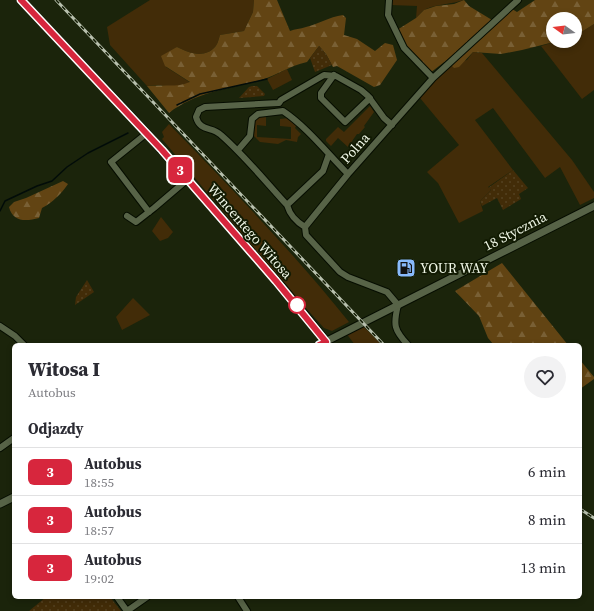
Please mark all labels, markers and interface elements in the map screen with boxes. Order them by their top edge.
north arrow [546,12,582,48]
map controls [546,12,582,48]
street label: Polna [336,128,375,168]
line badge: 3 [167,157,193,183]
text: 3 [176,160,184,180]
street label: Wincentego Witosa [203,179,298,284]
street label: 18 Stycznia [480,206,551,256]
fuel station icon: YOUR WAY [395,257,417,279]
place label: YOUR WAY [420,258,489,278]
unlabelled marker [288,296,306,314]
text: Witosa I [28,356,100,382]
button: heart [524,356,566,398]
text: Autobus [28,384,76,401]
text: Odjazdy [28,418,84,439]
text: Autobus [84,453,142,474]
text: 6 min [528,461,566,482]
text: 3 [46,462,54,482]
text: 18:55 [84,474,114,491]
text: Autobus [84,501,142,522]
text: 8 min [528,509,566,530]
text: 3 [46,510,54,530]
text: 18:57 [84,522,114,539]
text: Autobus [84,549,142,570]
text: 13 min [520,557,566,578]
text: 3 [46,558,54,578]
text: 19:02 [84,570,114,587]

